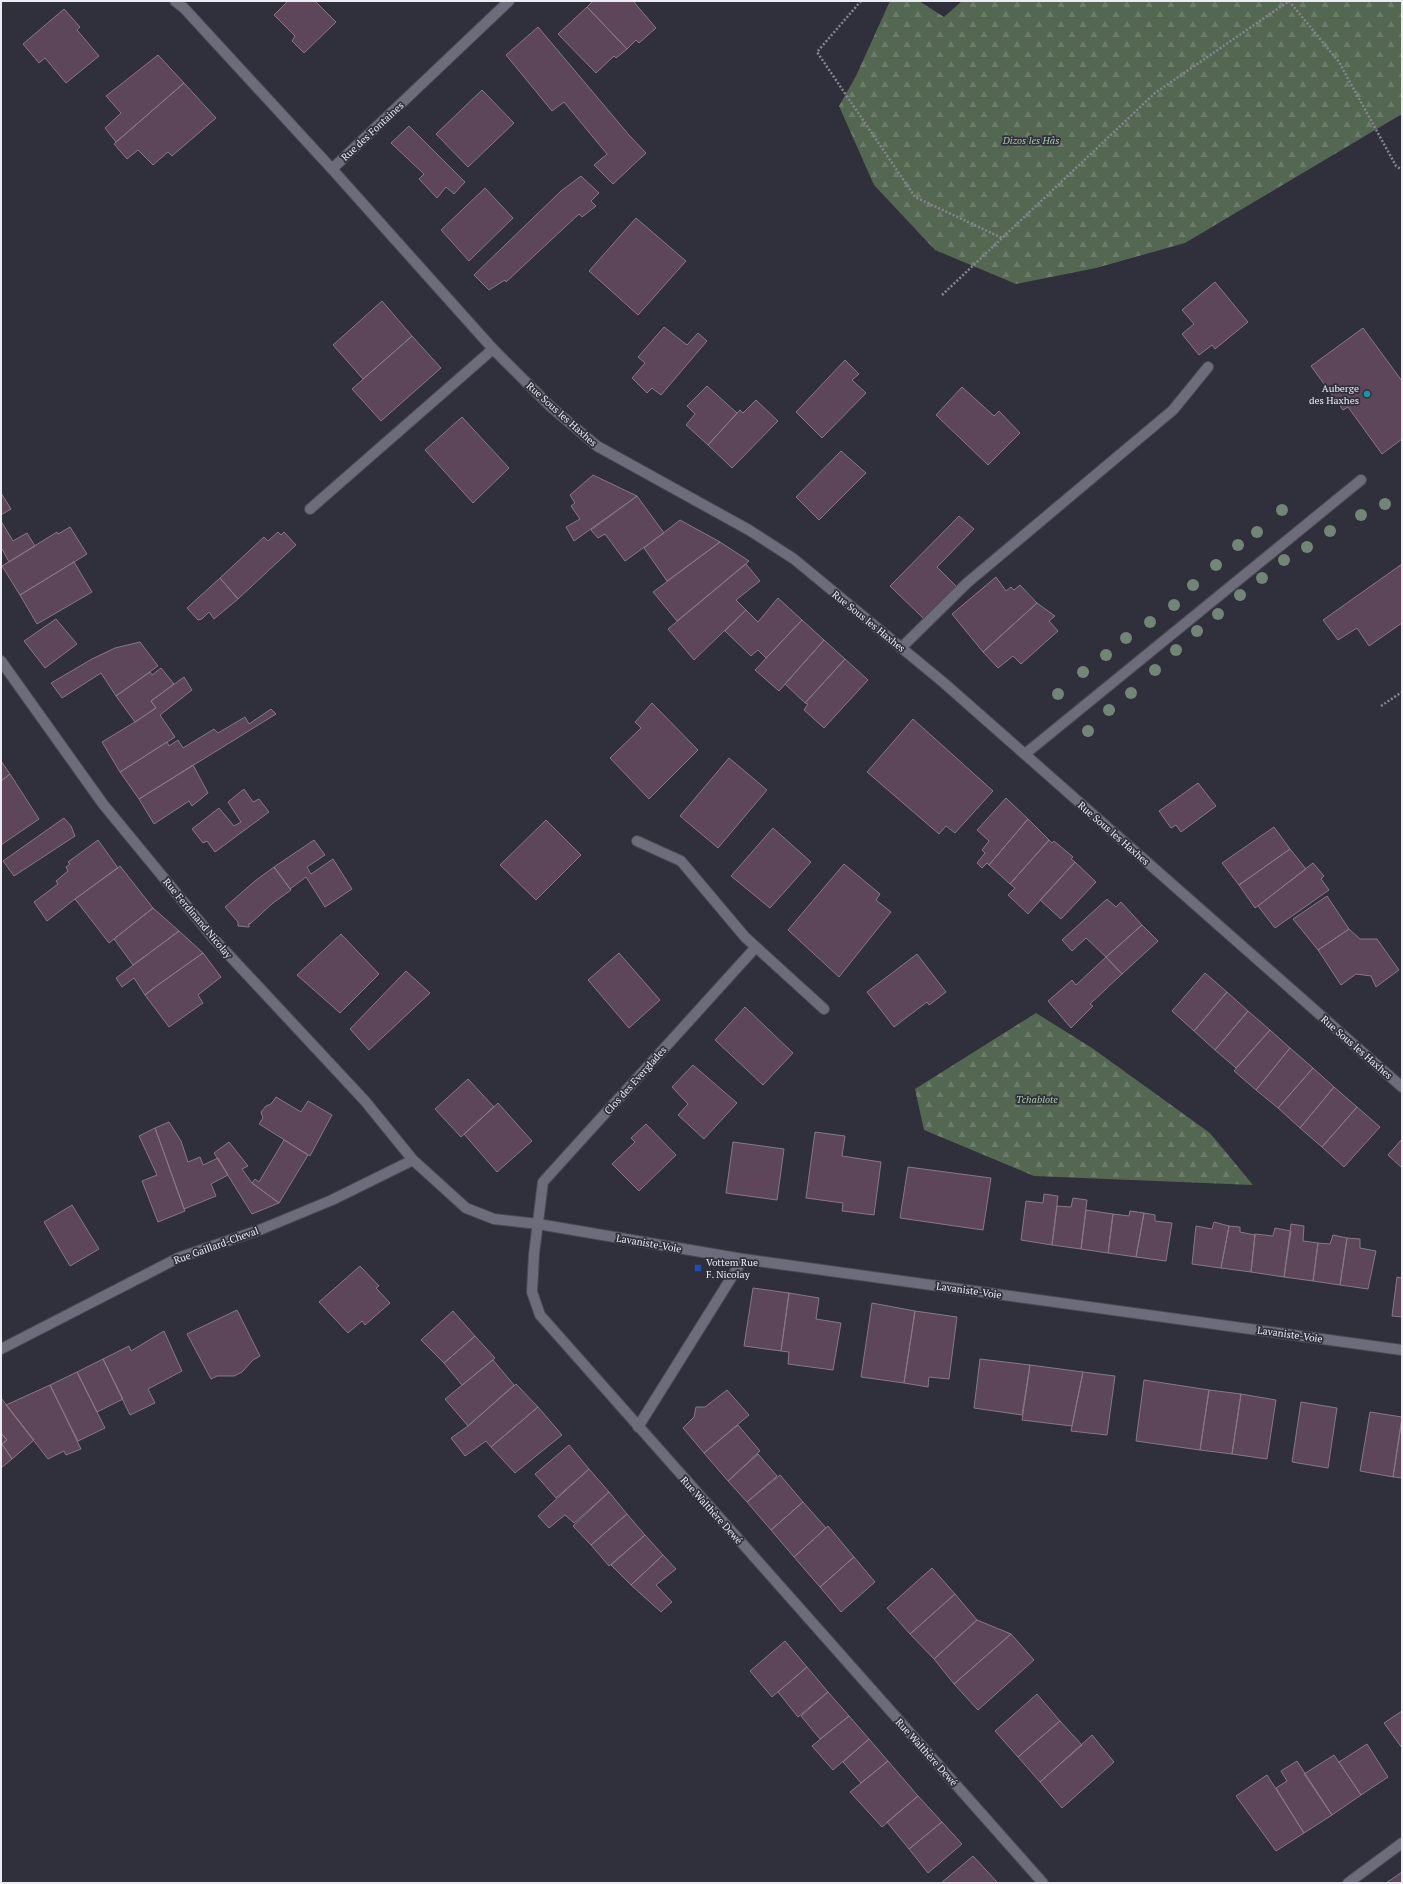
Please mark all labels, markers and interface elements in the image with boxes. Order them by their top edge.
street label: Rue des Fontaines [338,99,406,164]
park label: Dizos les Hås [1002,134,1059,147]
street label: Rue Sous les Haxhes [524,379,600,449]
place label: Auberge des Haxhes [1309,382,1359,407]
marker: Auberge des Haxhes [1362,389,1372,399]
street label: Rue Sous les Haxhes [829,588,908,655]
street label: Rue Sous les Haxhes [1075,799,1152,868]
street label: Rue Ferdinand Nicolay [160,876,236,962]
street label: Rue Sous les Haxhes [1318,1013,1395,1082]
street label: Clos des Everglades [601,1044,669,1117]
park label: Tchablote [1016,1093,1058,1106]
street label: Rue Gaillard-Cheval [172,1224,260,1267]
street label: Lavaniste-Voie [615,1231,682,1256]
place label: Vottem Rue F. Nicolay [706,1256,758,1281]
marker: Vottem Rue F. Nicolay [693,1263,703,1273]
street label: Lavaniste-Voie [935,1279,1002,1302]
street label: Lavaniste-Voie [1256,1323,1323,1346]
street label: Rue Walthère Dewé [678,1474,745,1547]
street label: Rue Walthère Dewé [893,1716,960,1789]

